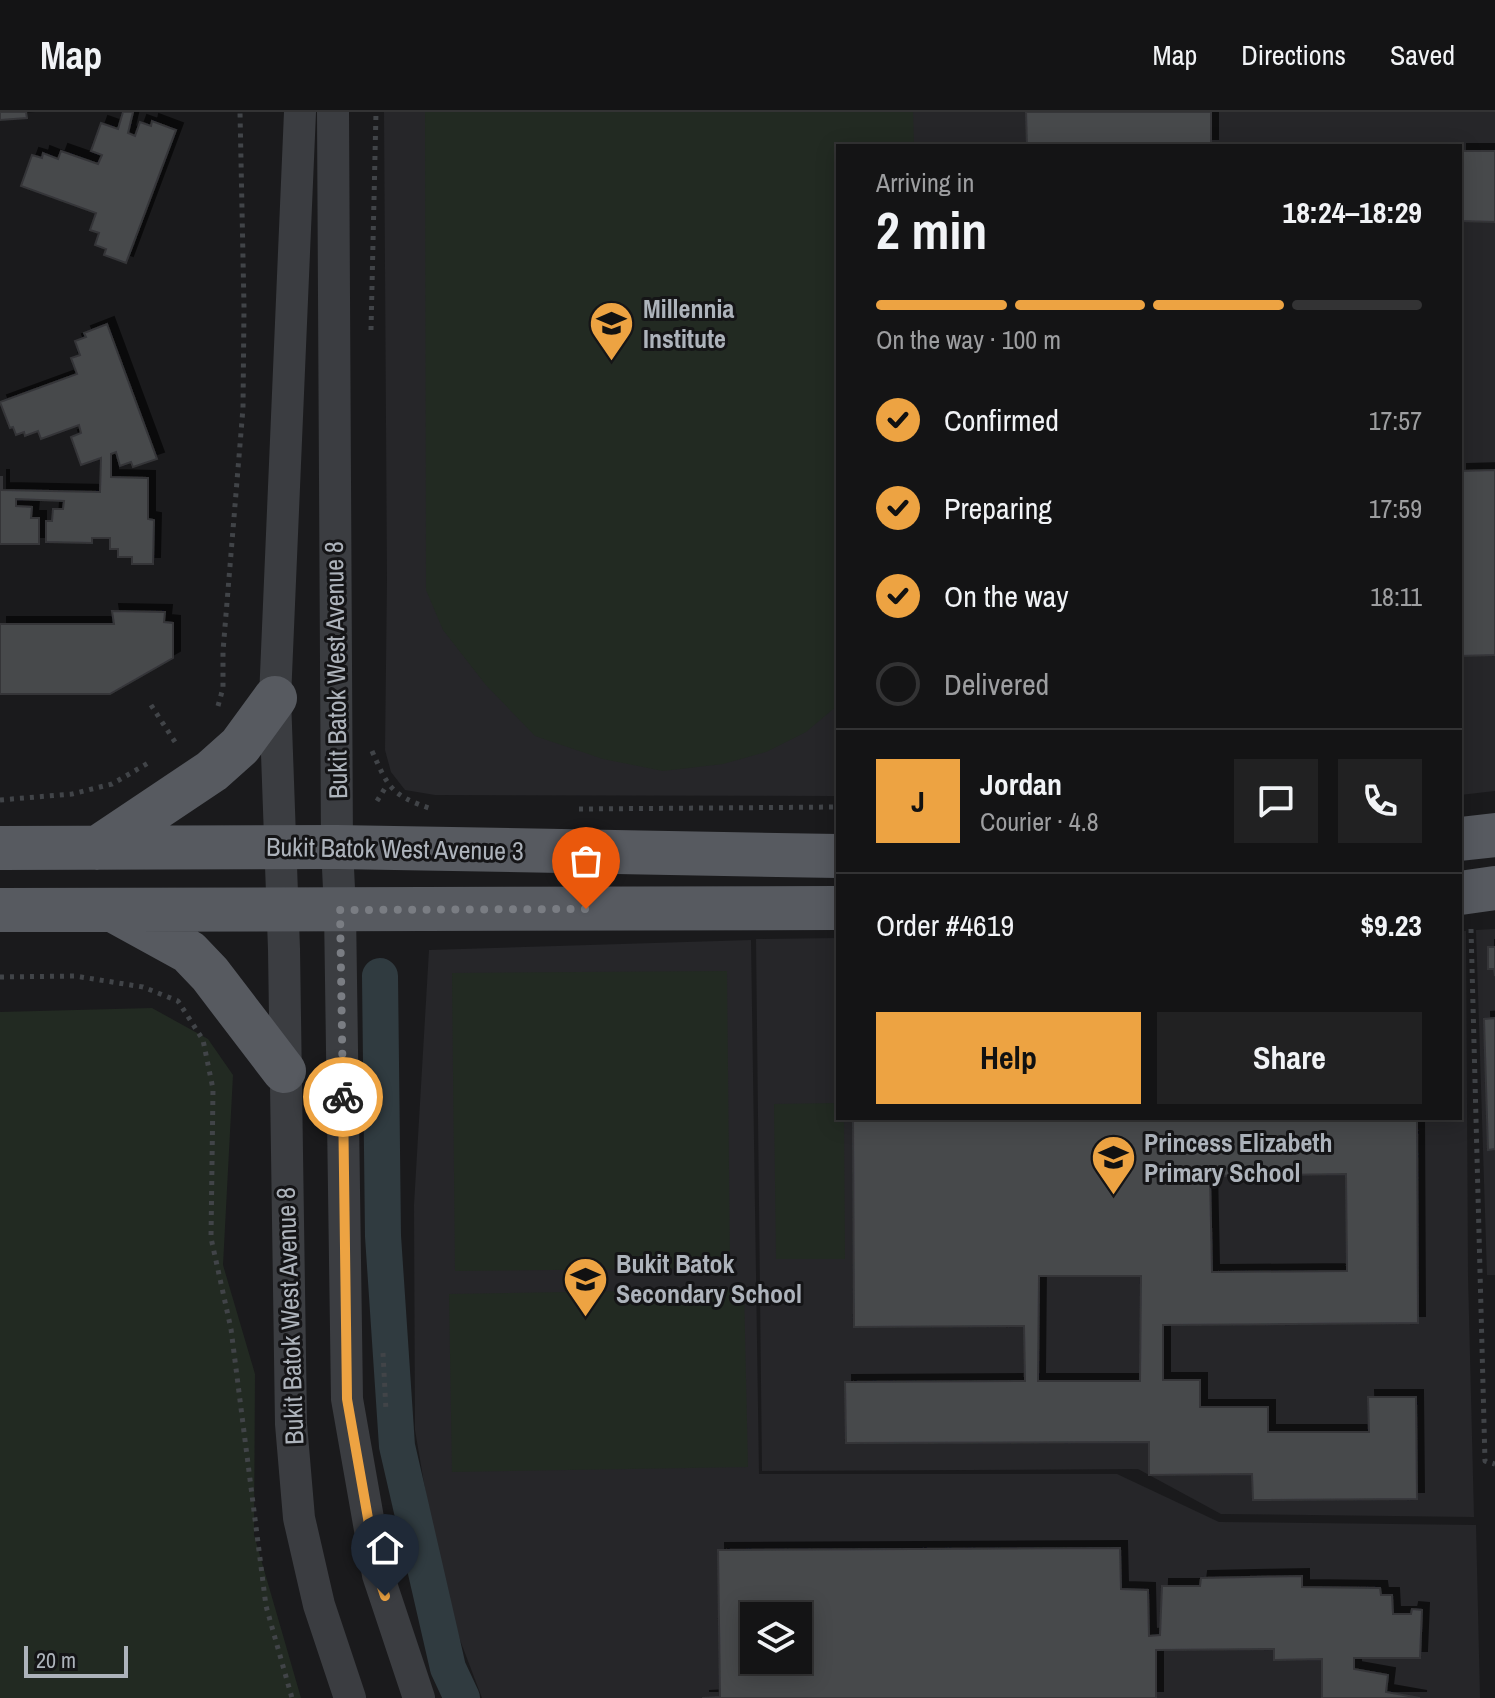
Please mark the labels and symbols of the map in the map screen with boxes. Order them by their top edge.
place label: Millennia Institute [643,291,734,356]
school or university icon: Millennia Institute [588,300,636,363]
street label: Bukit Batok West Avenue 8 [316,541,355,799]
pin [552,827,620,909]
street label: Bukit Batok West Avenue 3 [266,829,524,868]
courier [303,1057,383,1137]
place label: Princess Elizabeth Primary School [1144,1125,1332,1190]
school or university icon: Princess Elizabeth Primary School [1089,1134,1137,1197]
street label: Bukit Batok West Avenue 8 [268,1187,311,1445]
place label: Bukit Batok Secondary School [616,1246,802,1311]
school or university icon: Bukit Batok Secondary School [561,1255,609,1318]
pin [351,1514,419,1596]
scale bar [24,1642,128,1678]

